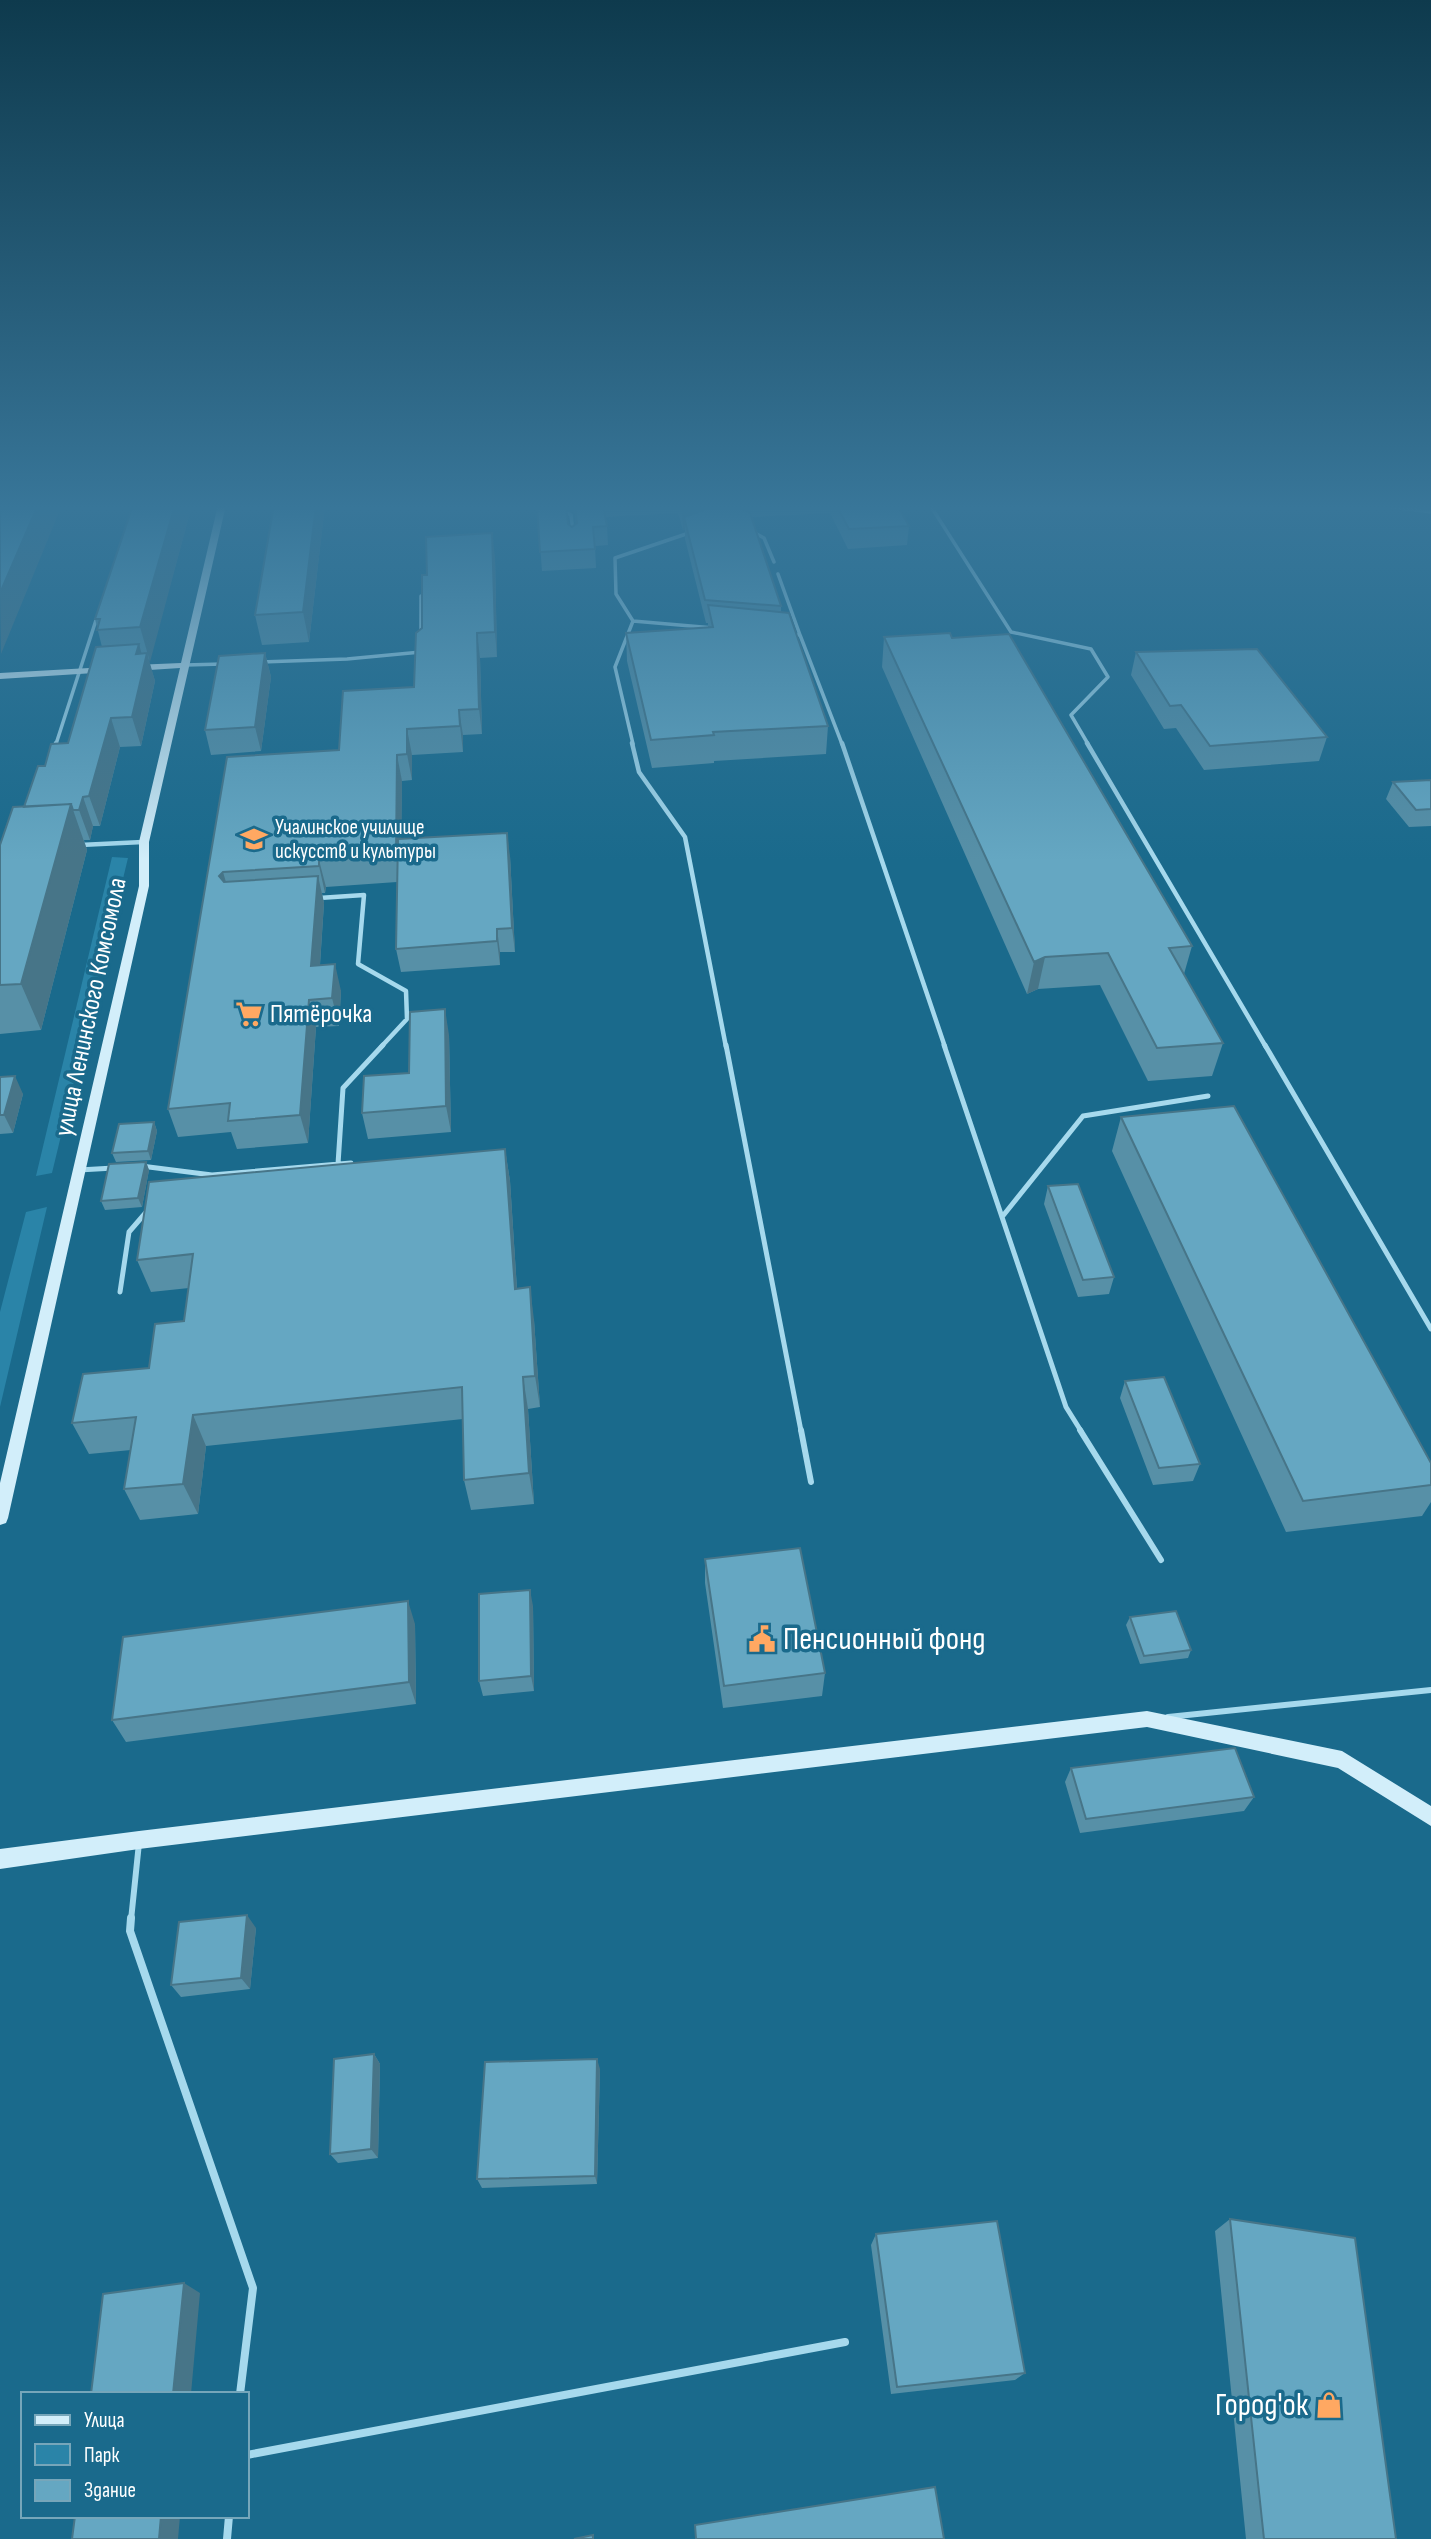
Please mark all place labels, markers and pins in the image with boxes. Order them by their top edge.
place label: Учалинское училище искусств и культуры [275,815,436,864]
school or university icon: Учалинское училище искусств и культуры [239,824,269,854]
supermarket icon: Пятёрочка [234,999,264,1029]
place label: Пятёрочка [270,999,372,1030]
place label: Пенсионный фонд [783,1620,986,1659]
public building icon: Пенсионный фонд [747,1624,777,1654]
place label: Город'ок [1215,2386,1309,2425]
shop icon: Город'ок [1314,2390,1344,2420]

